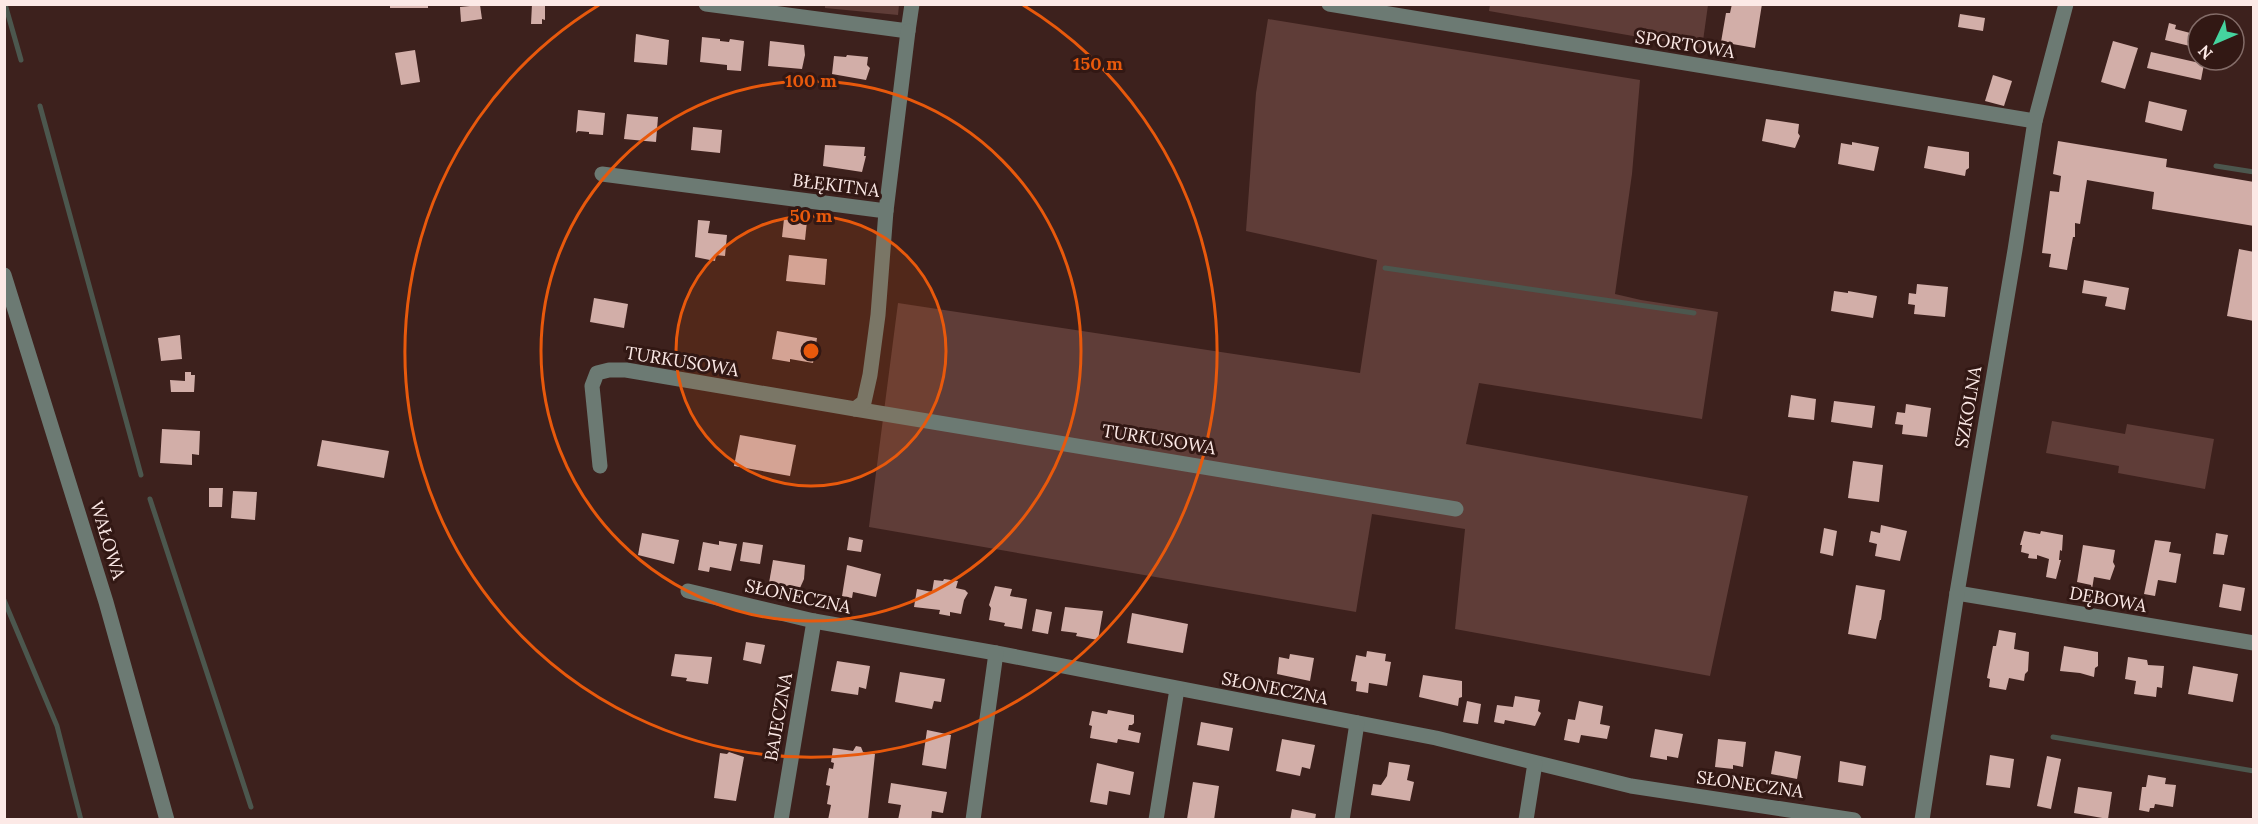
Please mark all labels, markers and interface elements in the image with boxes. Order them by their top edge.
north arrow [2186,12,2246,72]
street label: SPORTOWA [1634,25,1737,63]
text: N [2194,41,2217,64]
text: 150 m [1073,52,1123,75]
text: 100 m [785,69,837,92]
street label: BŁĘKITNA [791,168,882,202]
text: 50 m [790,204,833,227]
street label: TURKUSOWA [624,341,741,381]
centre of rings [801,341,821,361]
street label: SZKOLNA [1950,364,1987,450]
street label: TURKUSOWA [1101,419,1218,459]
street label: WAŁOWA [85,498,131,583]
street label: SŁONECZNA [743,574,854,619]
street label: DĘBOWA [2068,581,2149,617]
street label: SŁONECZNA [1220,666,1331,710]
street label: BAJECZNA [759,670,797,763]
street label: SŁONECZNA [1695,765,1806,803]

